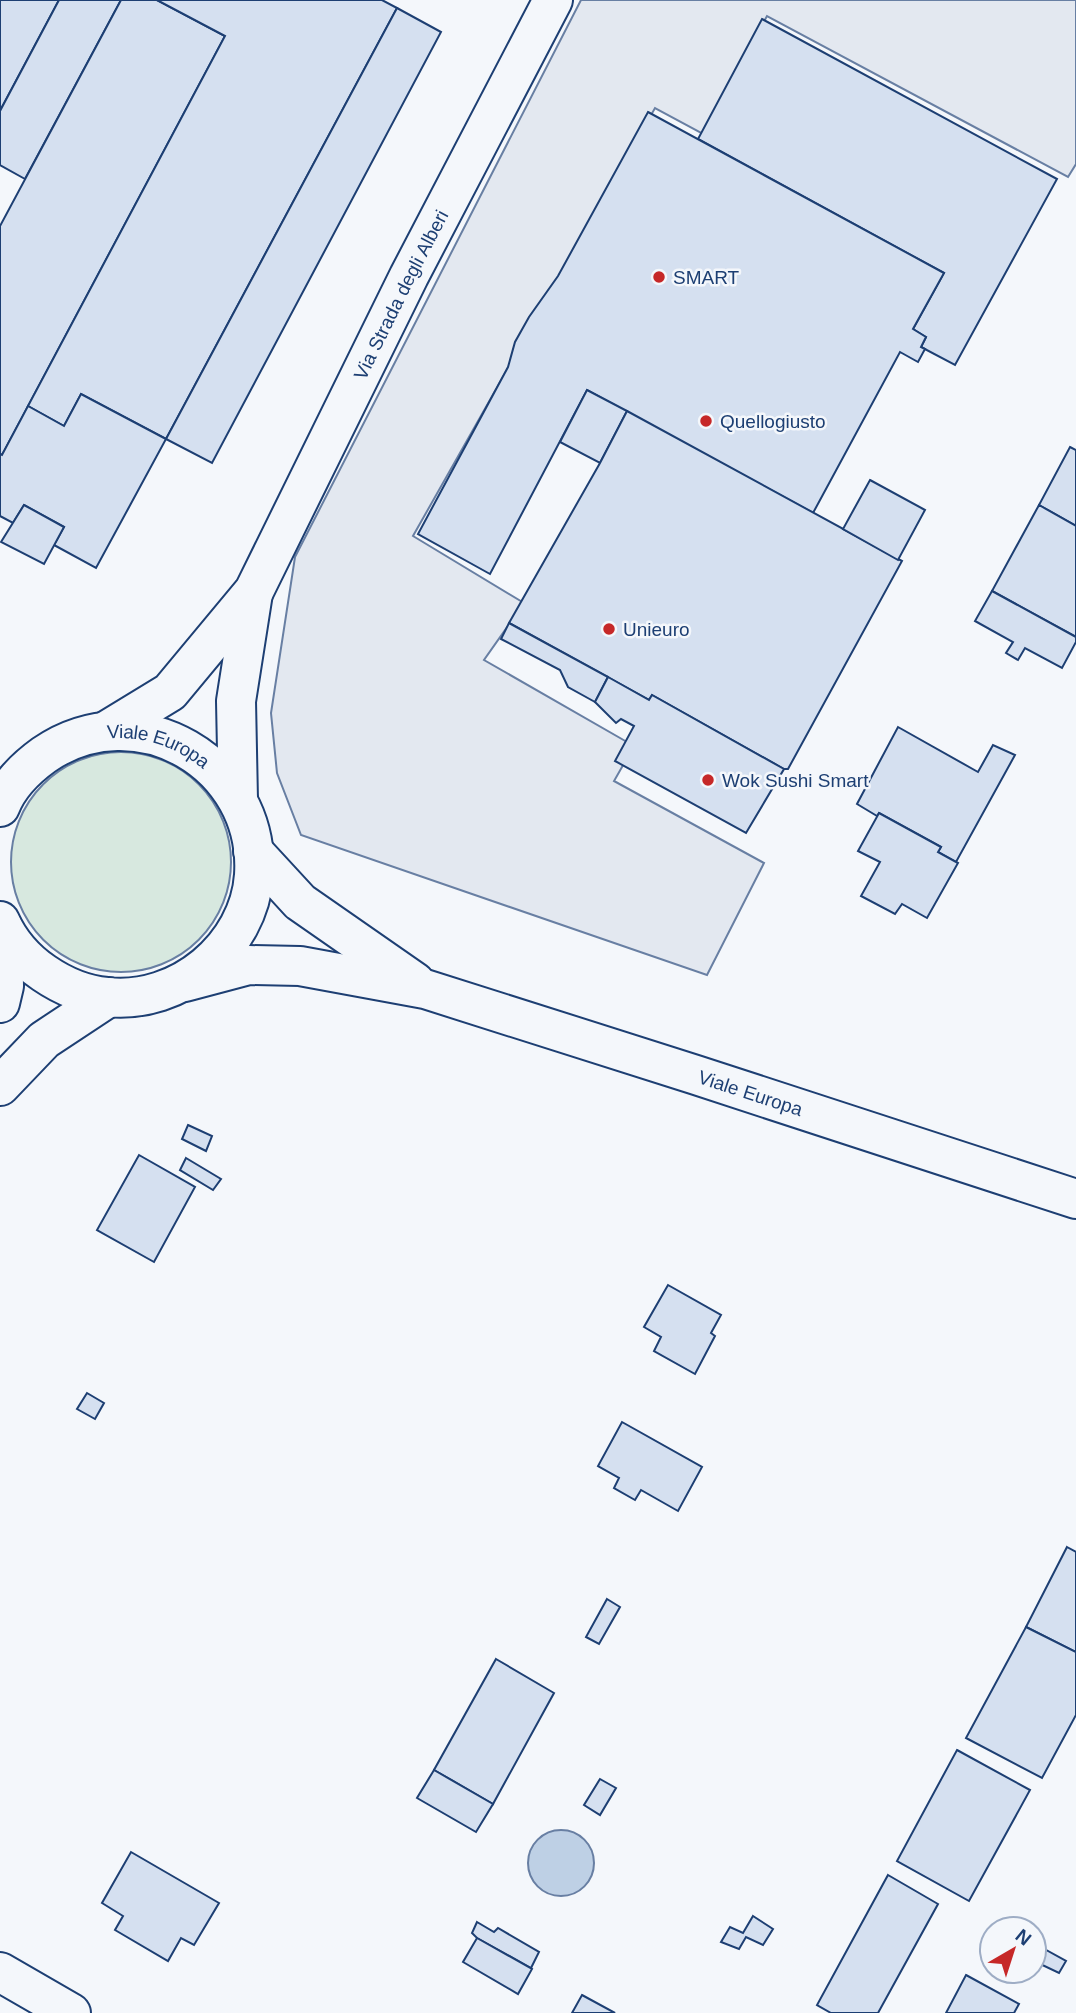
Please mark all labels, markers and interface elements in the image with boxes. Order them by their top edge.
street label: Via Strada degli Alberi [349,206,452,383]
place label: SMART [673,267,740,288]
marker: SMART [651,269,667,285]
place label: Quellogiusto [720,411,826,432]
marker: Quellogiusto [698,413,714,429]
place label: Unieuro [623,619,690,640]
marker: Unieuro [601,621,617,637]
street label: Viale Europa [106,720,214,772]
place label: Wok Sushi Smart [722,770,869,791]
marker: Wok Sushi Smart [700,772,716,788]
street label: Viale Europa [696,1066,806,1120]
north arrow [978,1915,1048,1985]
text: N [1011,1925,1035,1950]

